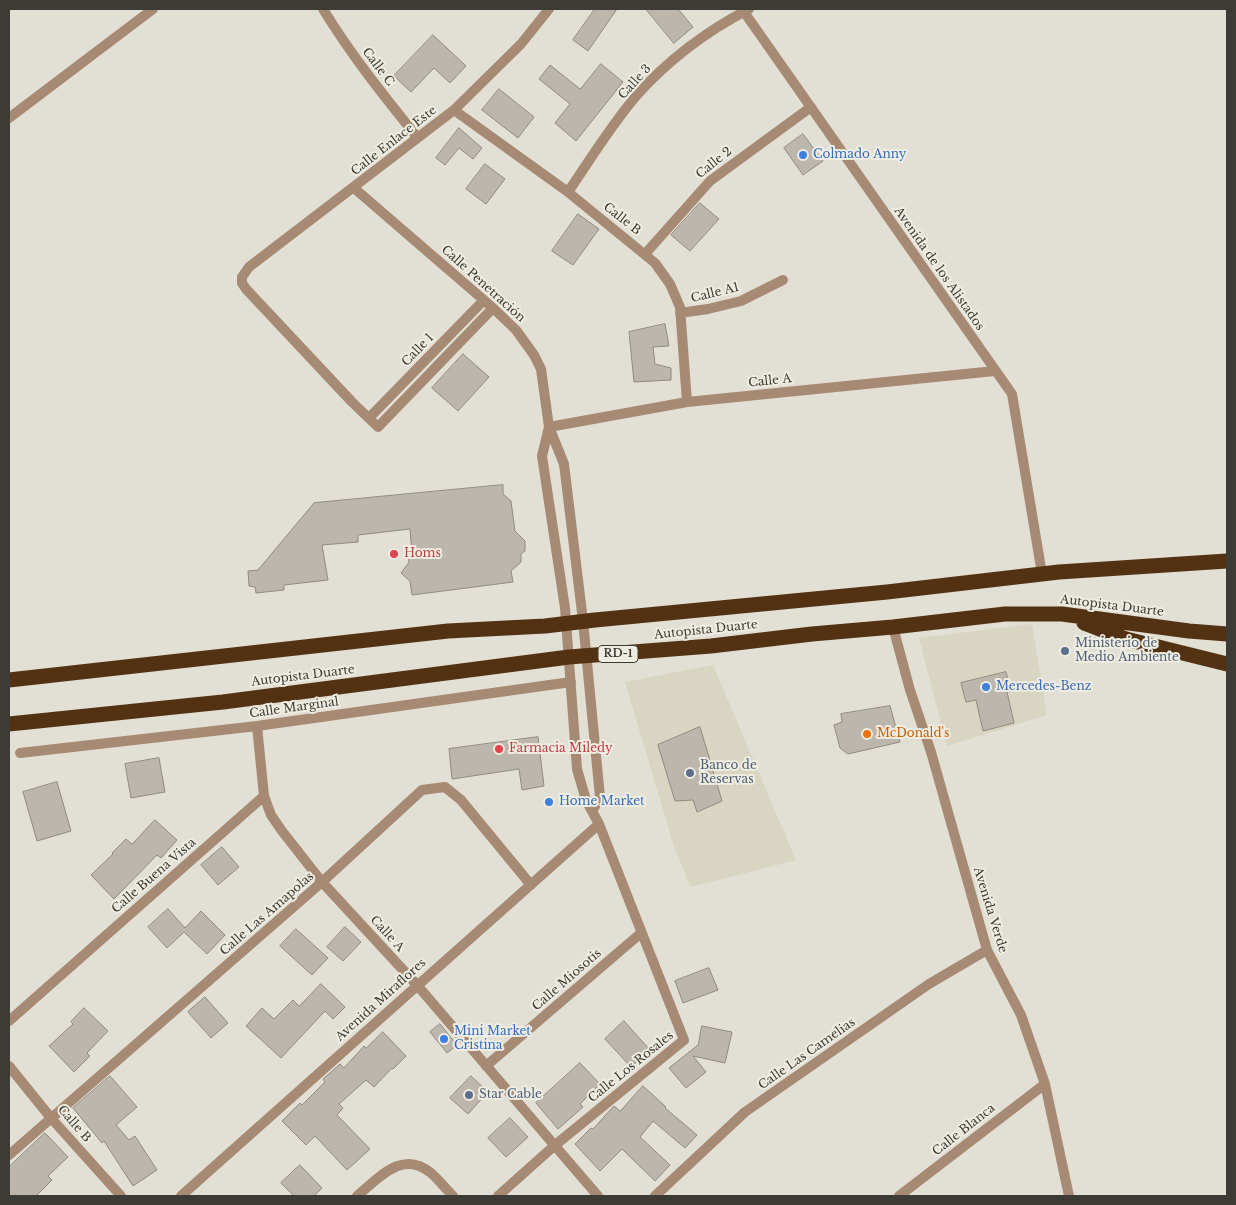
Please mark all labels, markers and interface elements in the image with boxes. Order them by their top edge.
street label: Calle C [359,45,397,89]
street label: Calle 3 [616,62,654,102]
street label: Calle Enlace Este [348,103,440,179]
street label: Calle 2 [693,144,735,182]
place label: Colmado Anny [813,148,907,162]
marker: Colmado Anny [797,149,809,161]
street label: Calle B [600,200,644,238]
street label: Avenida de los Alistados [891,204,987,334]
street label: Calle Penetración [438,243,528,325]
street label: Calle A1 [689,280,741,306]
street label: Calle 1 [399,331,437,369]
street label: Calle A [748,372,792,390]
place label: Homs [404,547,441,561]
marker: Homs [388,548,400,560]
street label: Autopista Duarte [1059,592,1165,620]
street label: Autopista Duarte [653,617,759,643]
place label: Ministerio de Medio Ambiente [1075,637,1179,665]
marker: Ministerio de Medio Ambiente [1059,645,1071,657]
road number: RD-1 [598,646,638,662]
street label: Autopista Duarte [250,662,356,690]
place label: Mercedes-Benz [996,680,1091,694]
marker: Mercedes-Benz [980,681,992,693]
street label: Calle Marginal [248,695,340,721]
place label: McDonald's [877,727,949,741]
marker: McDonald's [861,728,873,740]
place label: Farmacia Miledy [509,742,613,756]
marker: Farmacia Miledy [493,743,505,755]
place label: Banco de Reservas [700,759,757,787]
marker: Banco de Reservas [684,767,696,779]
place label: Home Market [559,795,645,809]
marker: Home Market [543,796,555,808]
street label: Calle Buena Vista [109,836,199,916]
street label: Avenida Verde [970,865,1010,955]
street label: Calle Las Amapolas [217,869,317,959]
street label: Calle A [367,913,407,955]
street label: Calle Miosotis [530,946,604,1014]
street label: Avenida Miraflores [333,956,429,1044]
street label: Calle Las Camelias [756,1015,858,1093]
place label: Mini Market Cristina [454,1025,531,1053]
street label: Calle Los Rosales [586,1028,676,1106]
marker: Mini Market Cristina [438,1033,450,1045]
place label: Star Cable [479,1088,542,1102]
marker: Star Cable [463,1089,475,1101]
street label: Calle Blanca [930,1101,998,1159]
street label: Calle B [54,1103,94,1145]

